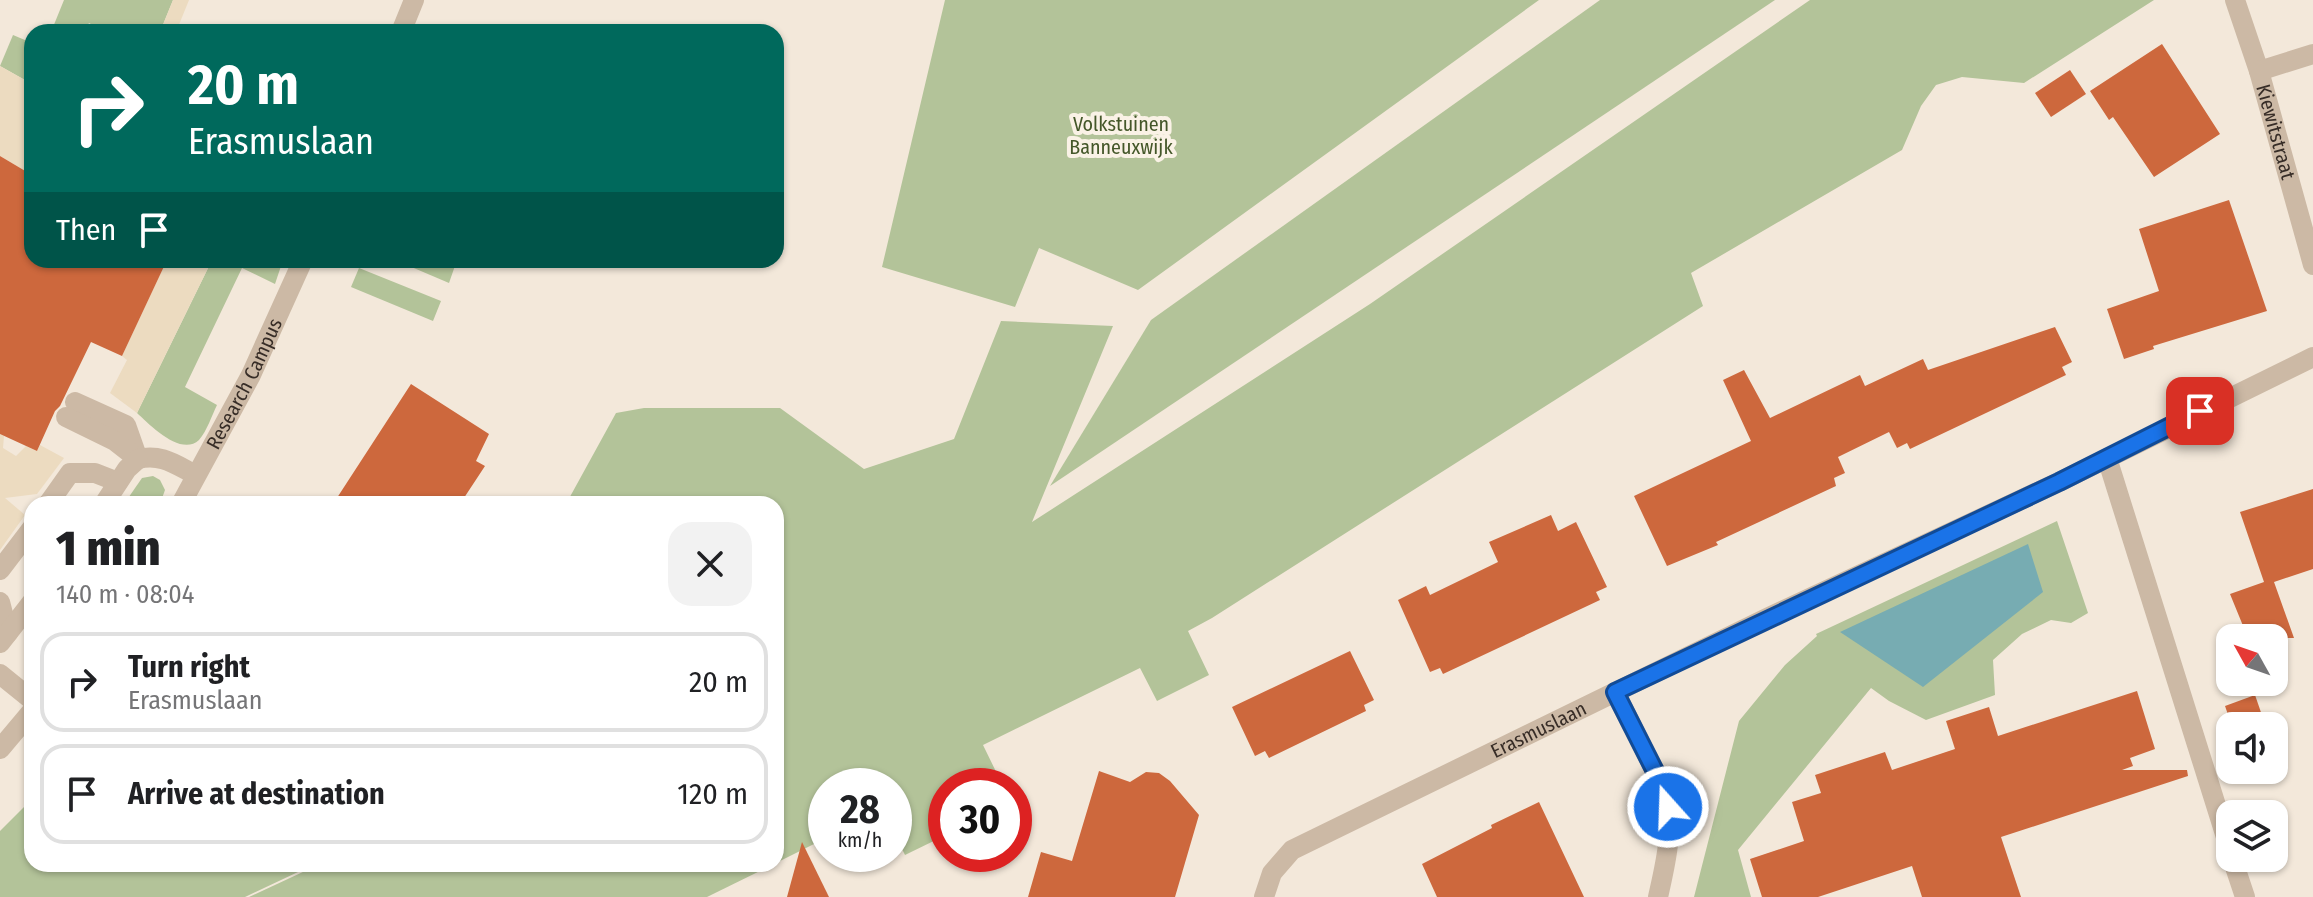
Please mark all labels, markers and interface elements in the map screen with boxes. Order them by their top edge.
text: 20 m [188,52,299,119]
icon: right [56,56,160,160]
street label: Kiewitstraat [2251,81,2301,182]
park label: Volkstuinen Banneuxwijk [1069,112,1173,159]
text: Erasmuslaan [188,120,374,164]
icon: arrive [132,208,176,252]
text: Then [56,212,116,248]
street label: Research Campus [201,314,287,453]
pin [2166,377,2234,445]
icon: arrive [2178,389,2222,433]
text: 1 min [56,520,160,578]
button: close [668,522,752,606]
text: 140 m · 08:04 [56,579,194,610]
north arrow [2216,624,2288,696]
map controls [2216,624,2288,872]
text: Turn right [128,649,250,685]
icon: right [60,660,104,704]
text: 20 m [689,664,748,700]
text: Erasmuslaan [128,685,262,716]
street label: Erasmuslaan [1487,696,1590,763]
button: sound [2216,712,2288,784]
position arrow [1626,765,1710,849]
speed limit sign: 30 [928,768,1032,872]
icon: arrive [60,772,104,816]
text: Arrive at destination [128,776,385,812]
text: 120 m [677,776,748,812]
text: 28 [840,786,880,834]
button: layers [2216,800,2288,872]
text: km/h [838,828,882,852]

